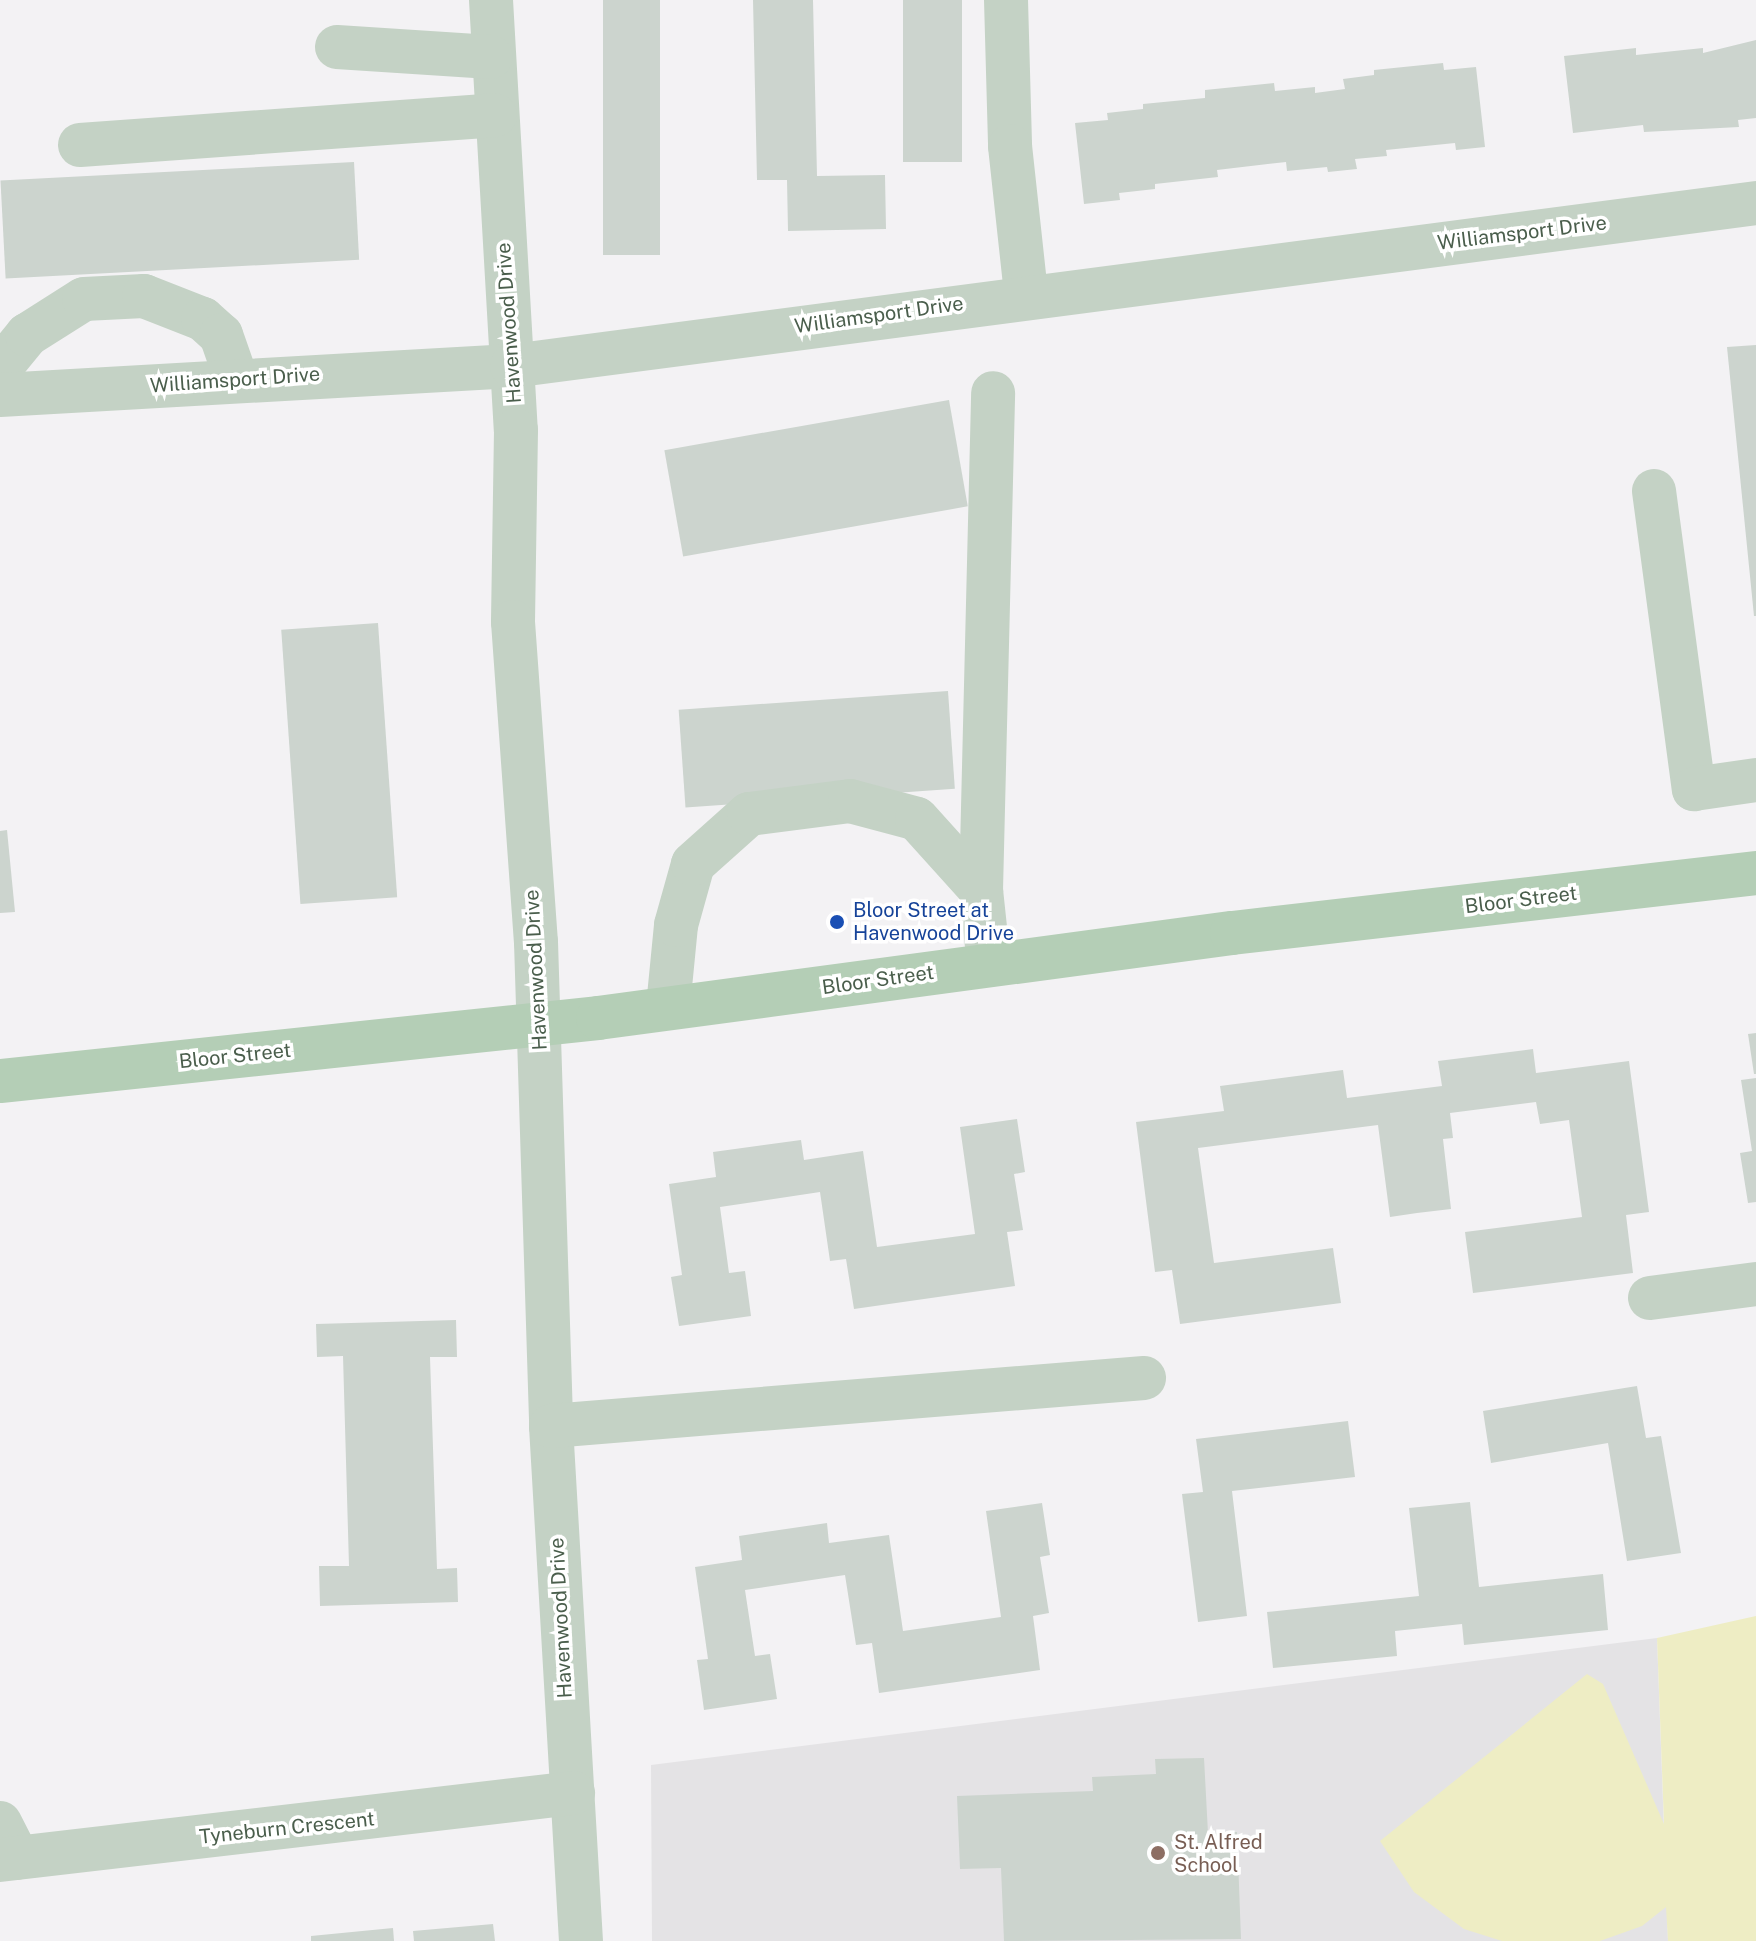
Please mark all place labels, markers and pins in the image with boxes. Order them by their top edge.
place label: Bloor Street at Havenwood Drive [853,898,1014,945]
marker: Bloor Street at Havenwood Drive [828,913,846,931]
place label: St. Alfred School [1174,1830,1263,1877]
marker: St. Alfred School [1149,1844,1167,1862]

